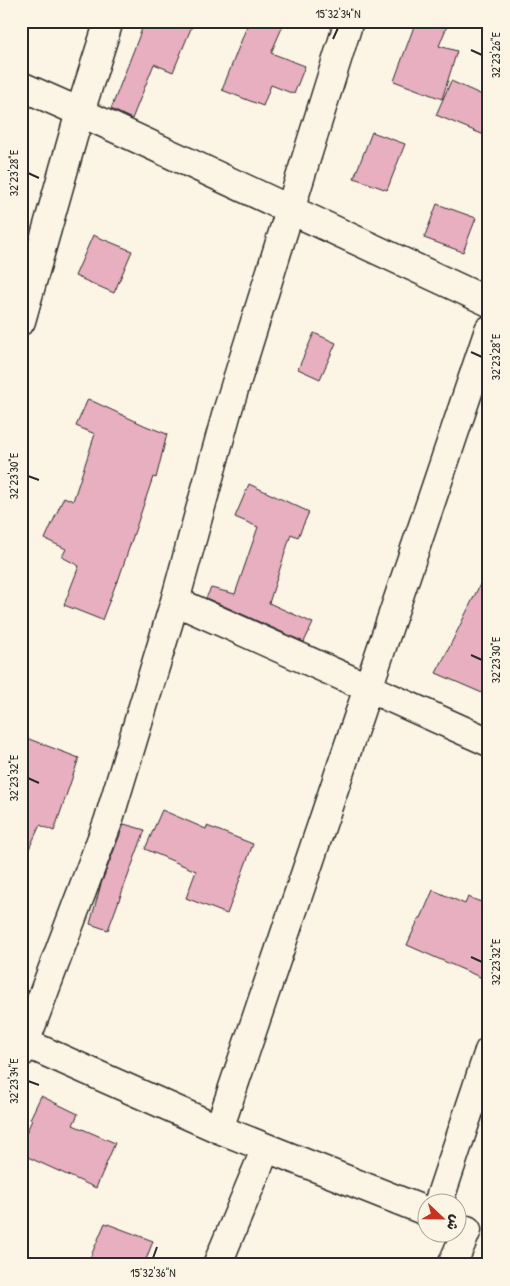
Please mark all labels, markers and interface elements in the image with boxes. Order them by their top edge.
text: 15°32'34"N [315,5,361,22]
text: 32°23'26"E [487,31,504,78]
text: 32°23'28"E [5,149,22,196]
text: 32°23'28"E [487,333,504,380]
text: 32°23'30"E [5,452,22,499]
text: 32°23'30"E [487,636,504,683]
text: 32°23'32"E [5,754,22,801]
text: 32°23'32"E [487,938,504,985]
text: 32°23'34"E [5,1058,22,1104]
north arrow [418,1194,468,1244]
text: ش [443,1212,466,1234]
text: 15°32'36"N [130,1264,176,1281]

